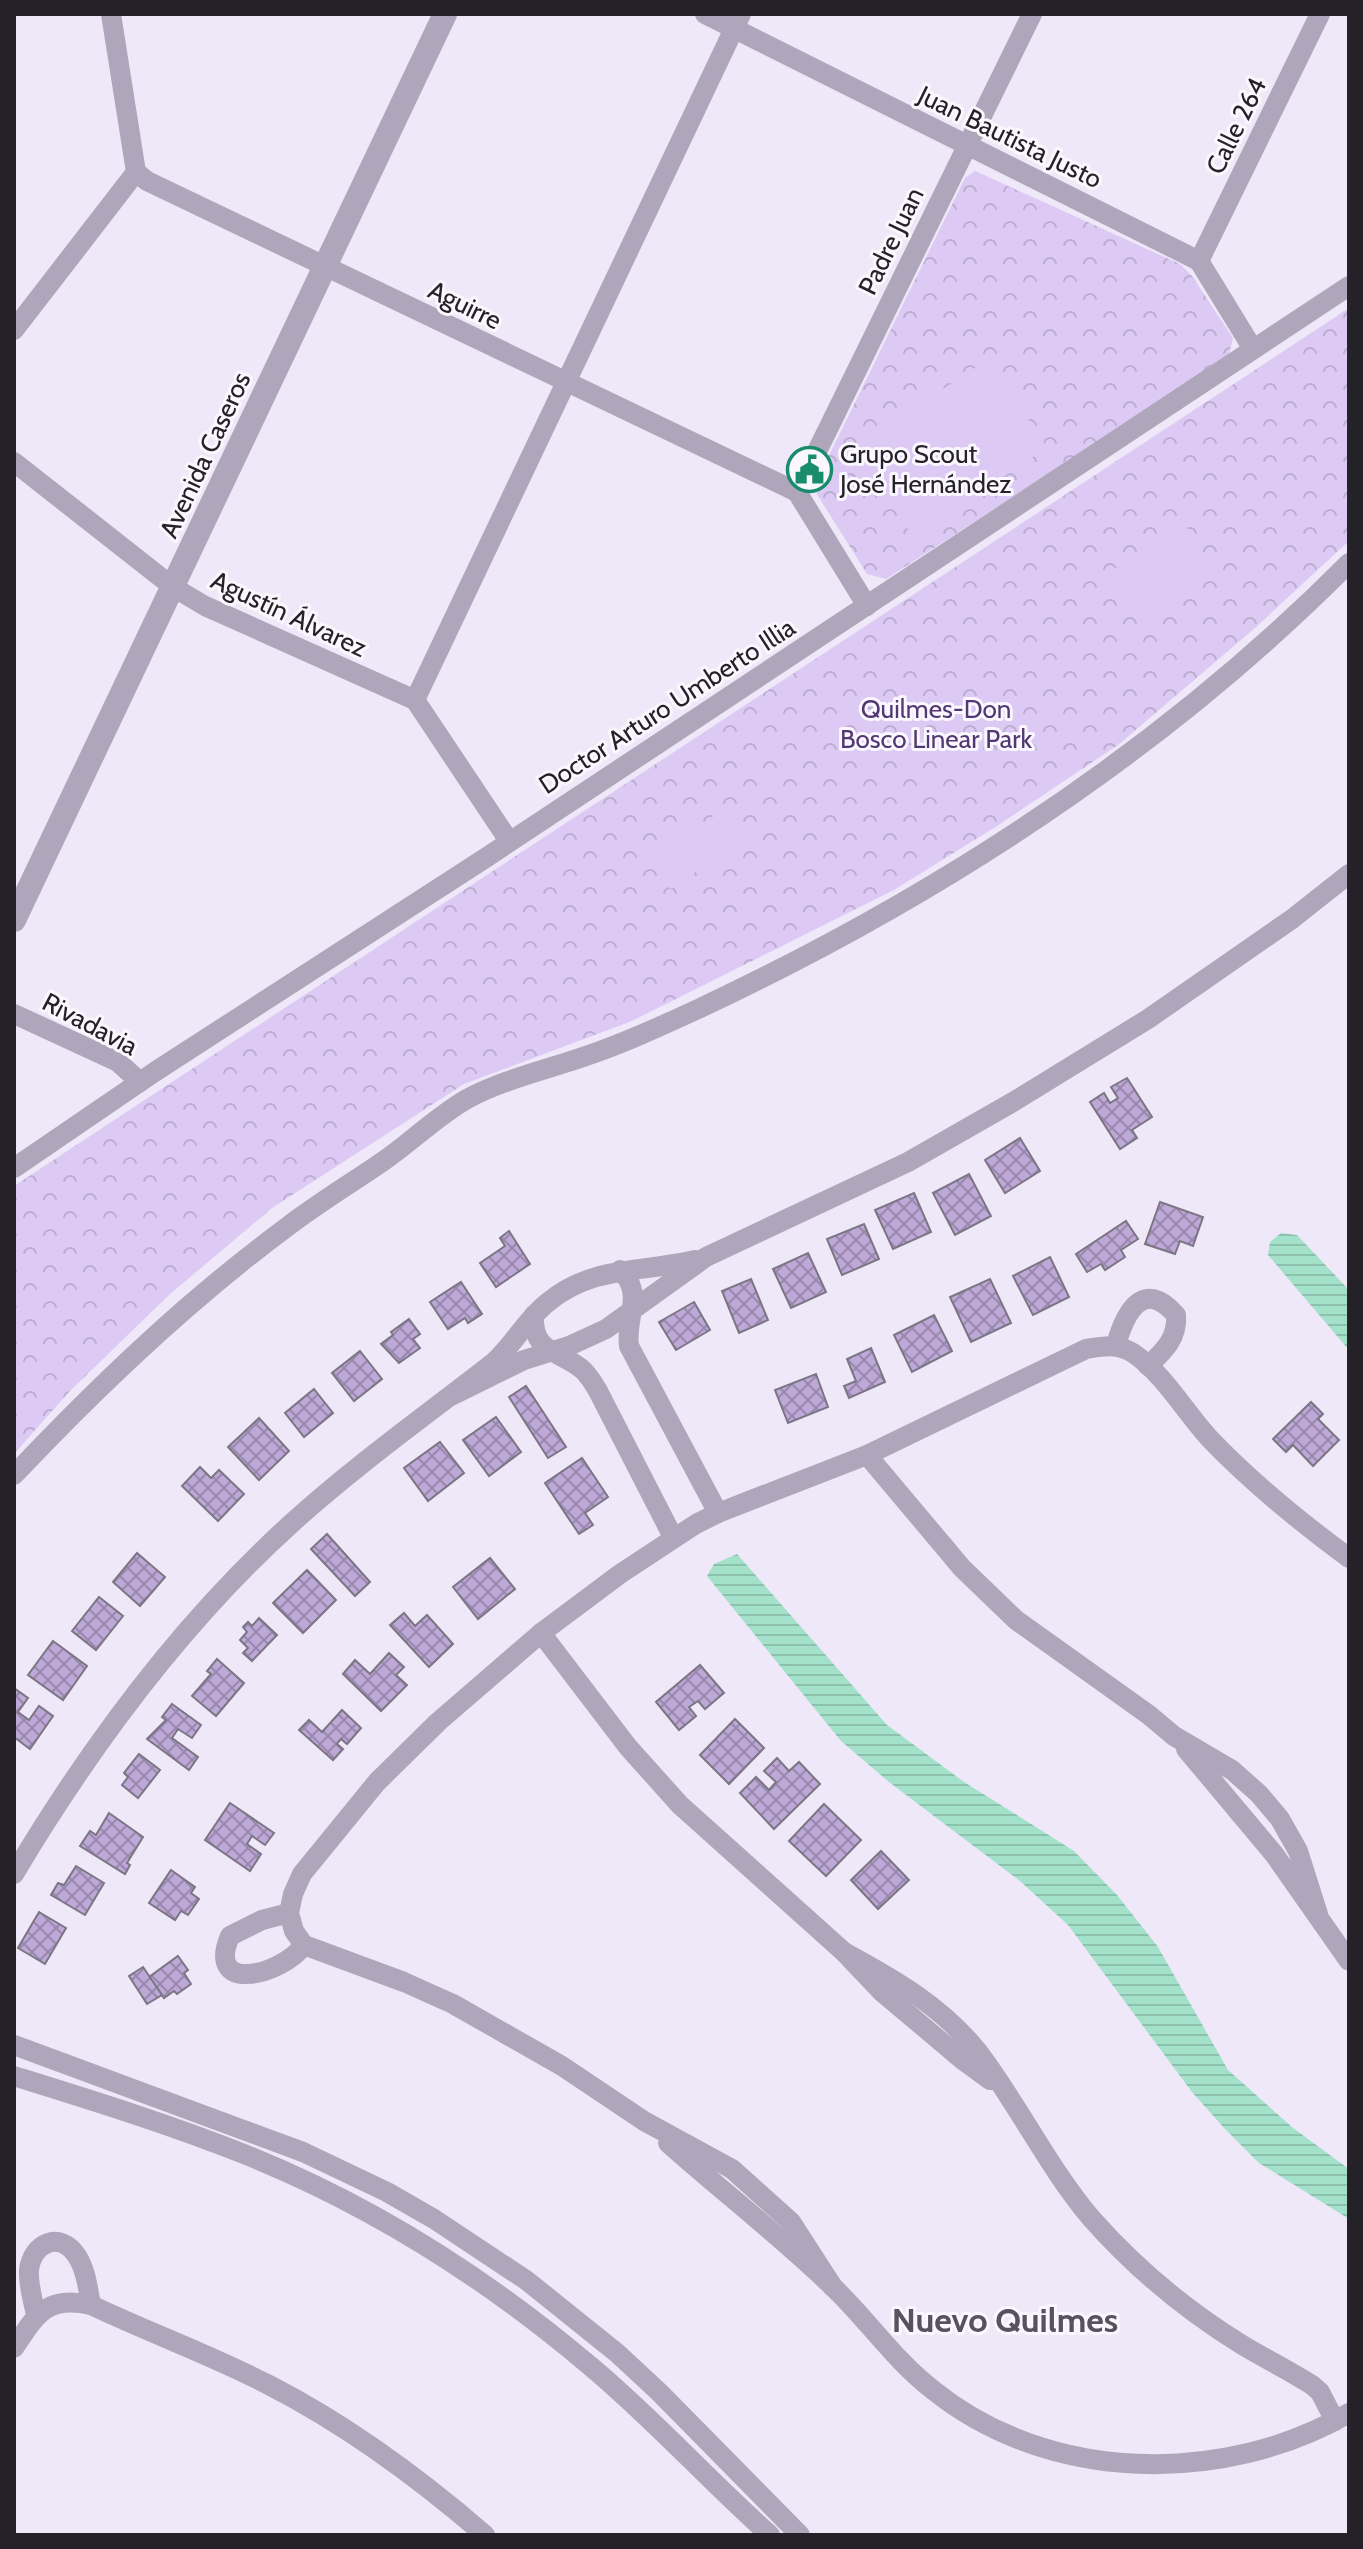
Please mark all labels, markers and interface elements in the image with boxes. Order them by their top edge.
street label: Calle 264 [1199,73,1273,179]
street label: Juan Bautista Justo [912,78,1107,195]
street label: Padre Juan [851,182,931,300]
street label: Aguirre [423,274,507,336]
street label: Avenida Caseros [153,367,257,543]
place label: Grupo Scout José Hernández [839,438,1012,500]
public building icon: Grupo Scout José Hernández [785,445,833,493]
street label: Agustín Álvarez [206,564,372,664]
street label: Doctor Arturo Umberto Illia [533,611,802,801]
park label: Quilmes-Don Bosco Linear Park [840,693,1032,755]
street label: Rivadavia [37,986,144,1063]
district label: Nuevo Quilmes [892,2299,1118,2341]

